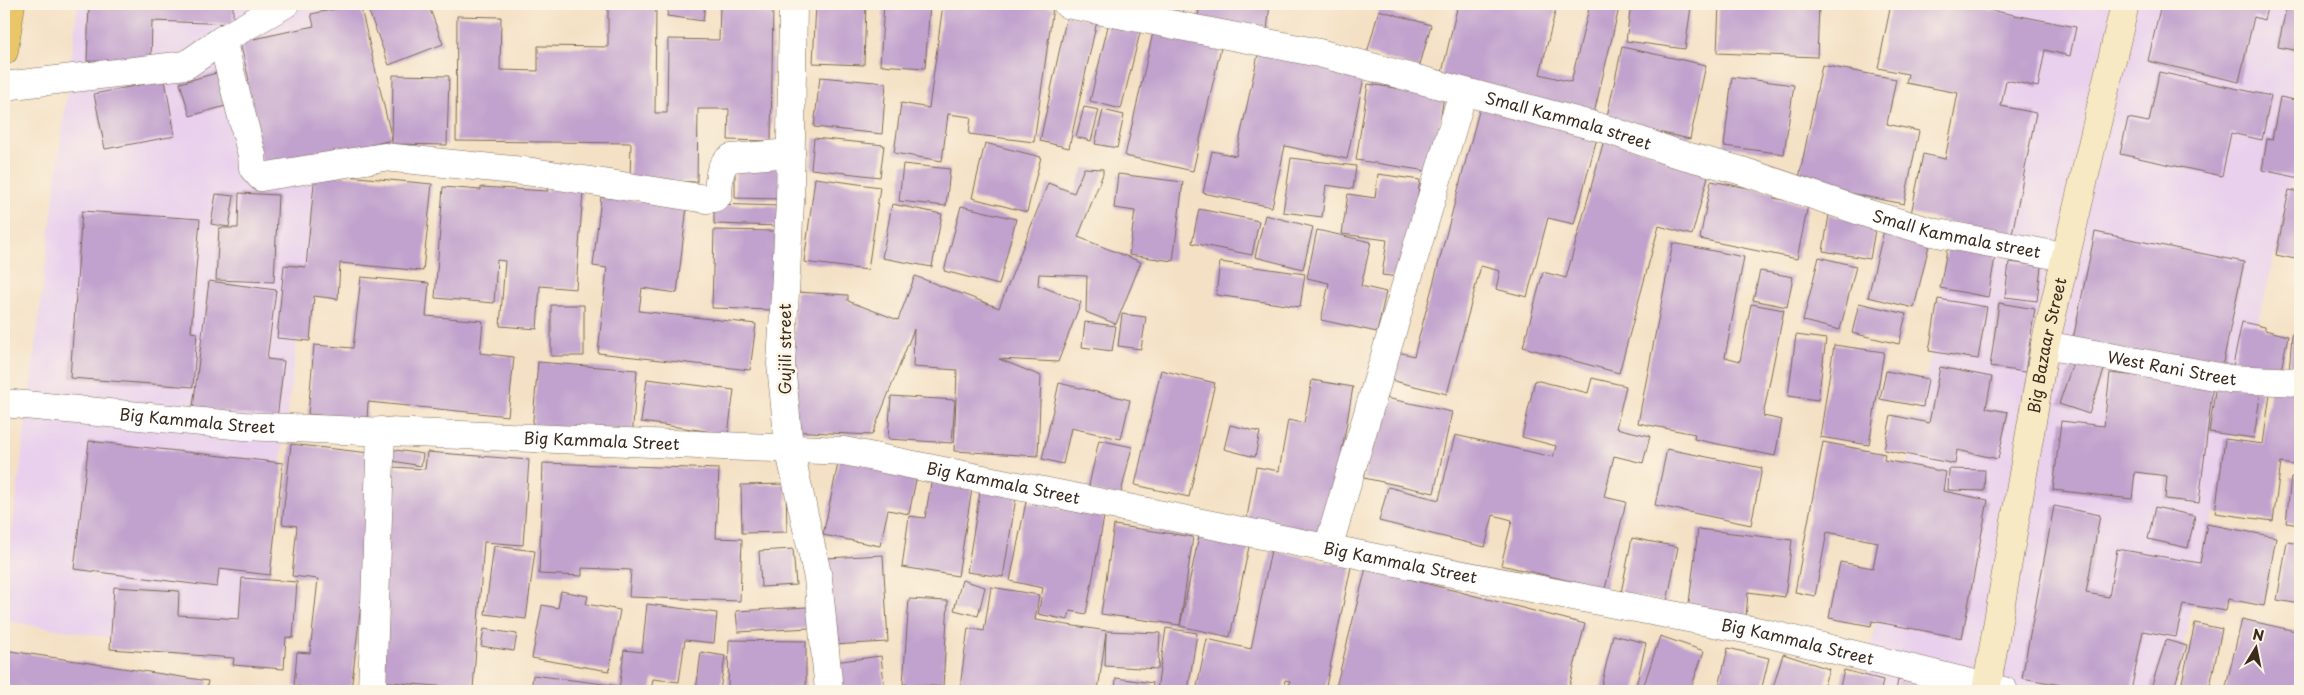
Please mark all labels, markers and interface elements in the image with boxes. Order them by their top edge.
street label: Small Kammala street [1483,85,1655,155]
street label: Small Kammala street [1870,203,2043,263]
street label: Big Bazaar Street [2021,274,2072,415]
street label: Gujili street [772,303,796,394]
street label: West Rani Street [2106,344,2237,390]
street label: Big Kammala Street [118,401,276,438]
street label: Big Kammala Street [523,425,681,455]
street label: Big Kammala Street [925,455,1083,509]
street label: Big Kammala Street [1322,535,1480,588]
street label: Big Kammala Street [1719,612,1877,670]
north arrow [2232,622,2282,672]
text: N [2251,623,2266,646]

